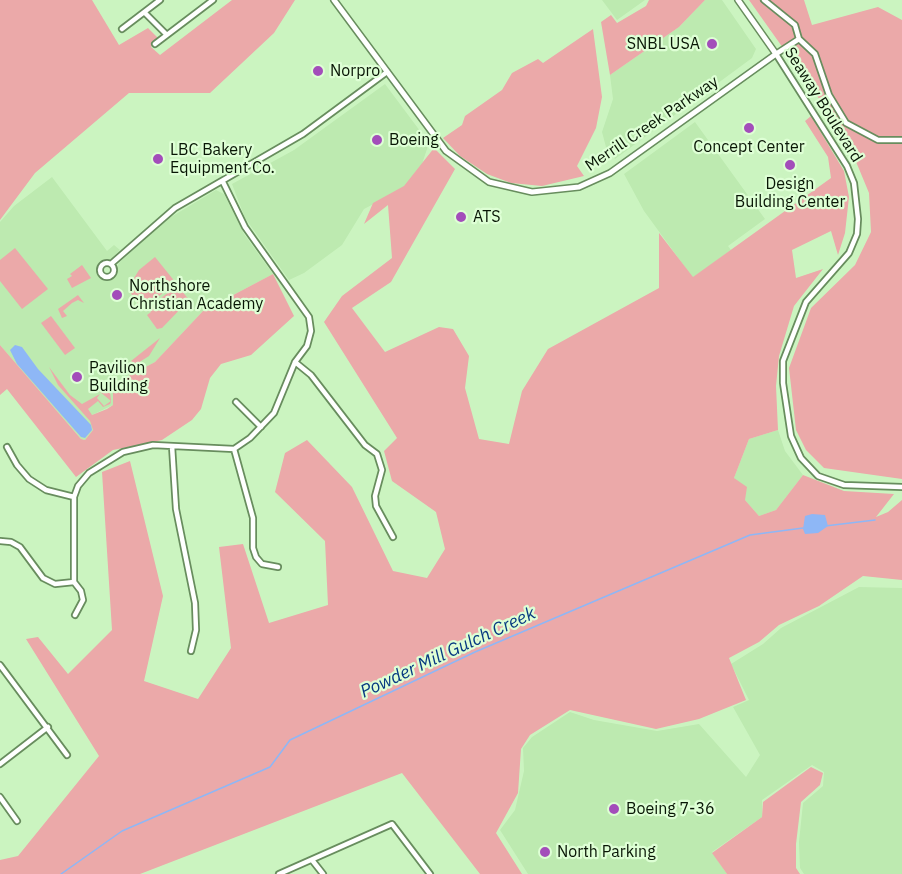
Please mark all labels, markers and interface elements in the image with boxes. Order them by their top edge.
place label: SNBL USA [627,34,700,54]
marker: SNBL USA [705,37,719,51]
street label: Seaway Boulevard [780,44,866,166]
place label: Norpro [330,61,380,81]
marker: Norpro [311,64,325,78]
street label: Merrill Creek Parkway [582,72,722,176]
marker: Concept Center [742,121,756,135]
place label: Boeing [389,130,439,150]
marker: Boeing [370,133,384,147]
place label: Concept Center [693,137,805,157]
place label: LBC Bakery Equipment Co. [170,140,275,178]
marker: LBC Bakery Equipment Co. [151,152,165,166]
marker: Design Building Center [783,158,797,172]
place label: Design Building Center [735,174,845,212]
place label: ATS [473,207,500,227]
marker: ATS [454,210,468,224]
place label: Northshore Christian Academy [129,276,263,314]
marker: Northshore Christian Academy [110,288,124,302]
place label: Pavilion Building [89,358,148,396]
marker: Pavilion Building [70,370,84,384]
water label: Powder Mill Gulch Creek [357,603,539,703]
place label: Boeing 7-36 [626,799,715,819]
marker: Boeing 7-36 [607,802,621,816]
place label: North Parking [557,842,656,862]
marker: North Parking [538,845,552,859]

